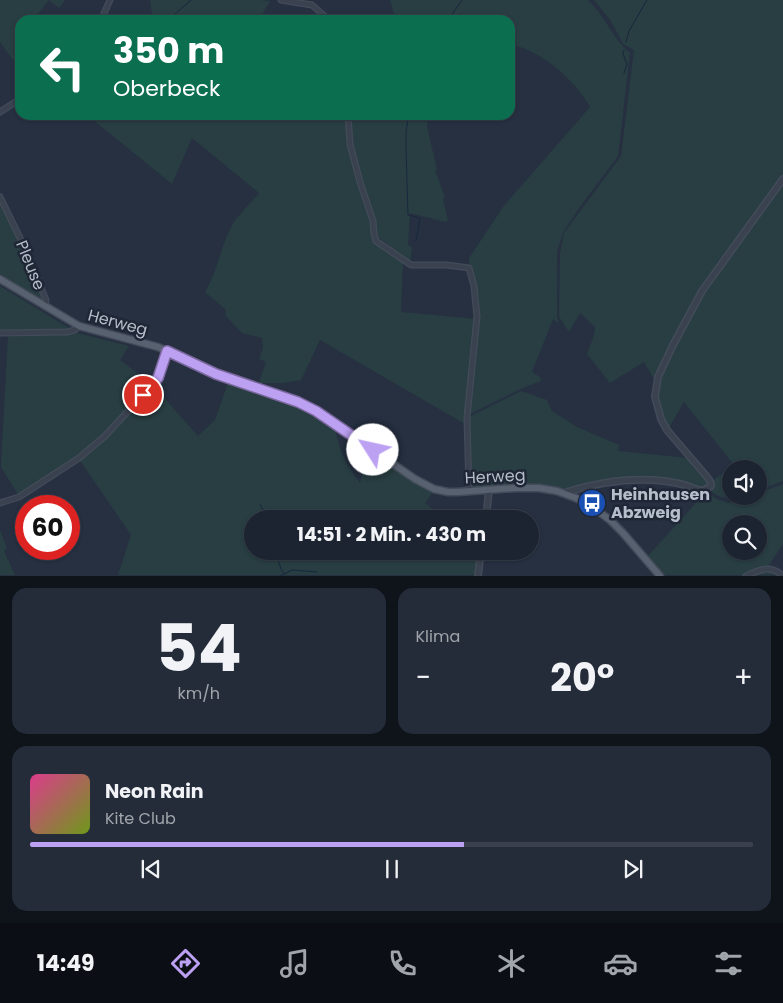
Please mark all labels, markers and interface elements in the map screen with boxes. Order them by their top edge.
text: 350 m [113,26,224,75]
icon: left [30,35,95,100]
text: Oberbeck [113,73,220,104]
street label: Pleuse [10,237,51,294]
street label: Herweg [86,304,150,341]
pin [122,374,164,416]
icon: arrive [129,381,157,409]
position arrow [346,423,398,475]
map controls [722,460,767,560]
button: sound [722,460,767,505]
street label: Herweg [464,463,526,490]
place label: Heinhausen Abzweig [611,483,710,524]
bus stop icon: Heinhausen Abzweig [577,488,607,518]
speed limit sign: 60 [15,495,80,560]
button: search [722,515,767,560]
text: 14:51 · 2 Min. · 430 m [297,521,486,548]
text: 54 [156,603,242,694]
text: Klima [416,625,460,648]
text: 20° [550,651,614,704]
text: − [416,658,431,697]
text: + [734,658,753,697]
text: km/h [177,682,220,705]
text: Neon Rain [105,778,204,805]
text: Kite Club [105,807,176,830]
icon: previous [137,855,165,883]
icon: pause [378,855,406,883]
icon: next [619,855,647,883]
icon: directions [168,946,203,981]
icon: music [277,946,312,981]
icon: phone [385,946,420,981]
icon: climate [494,946,529,981]
icon: car [603,946,638,981]
icon: filters [711,946,746,981]
text: 14:49 [37,948,95,979]

